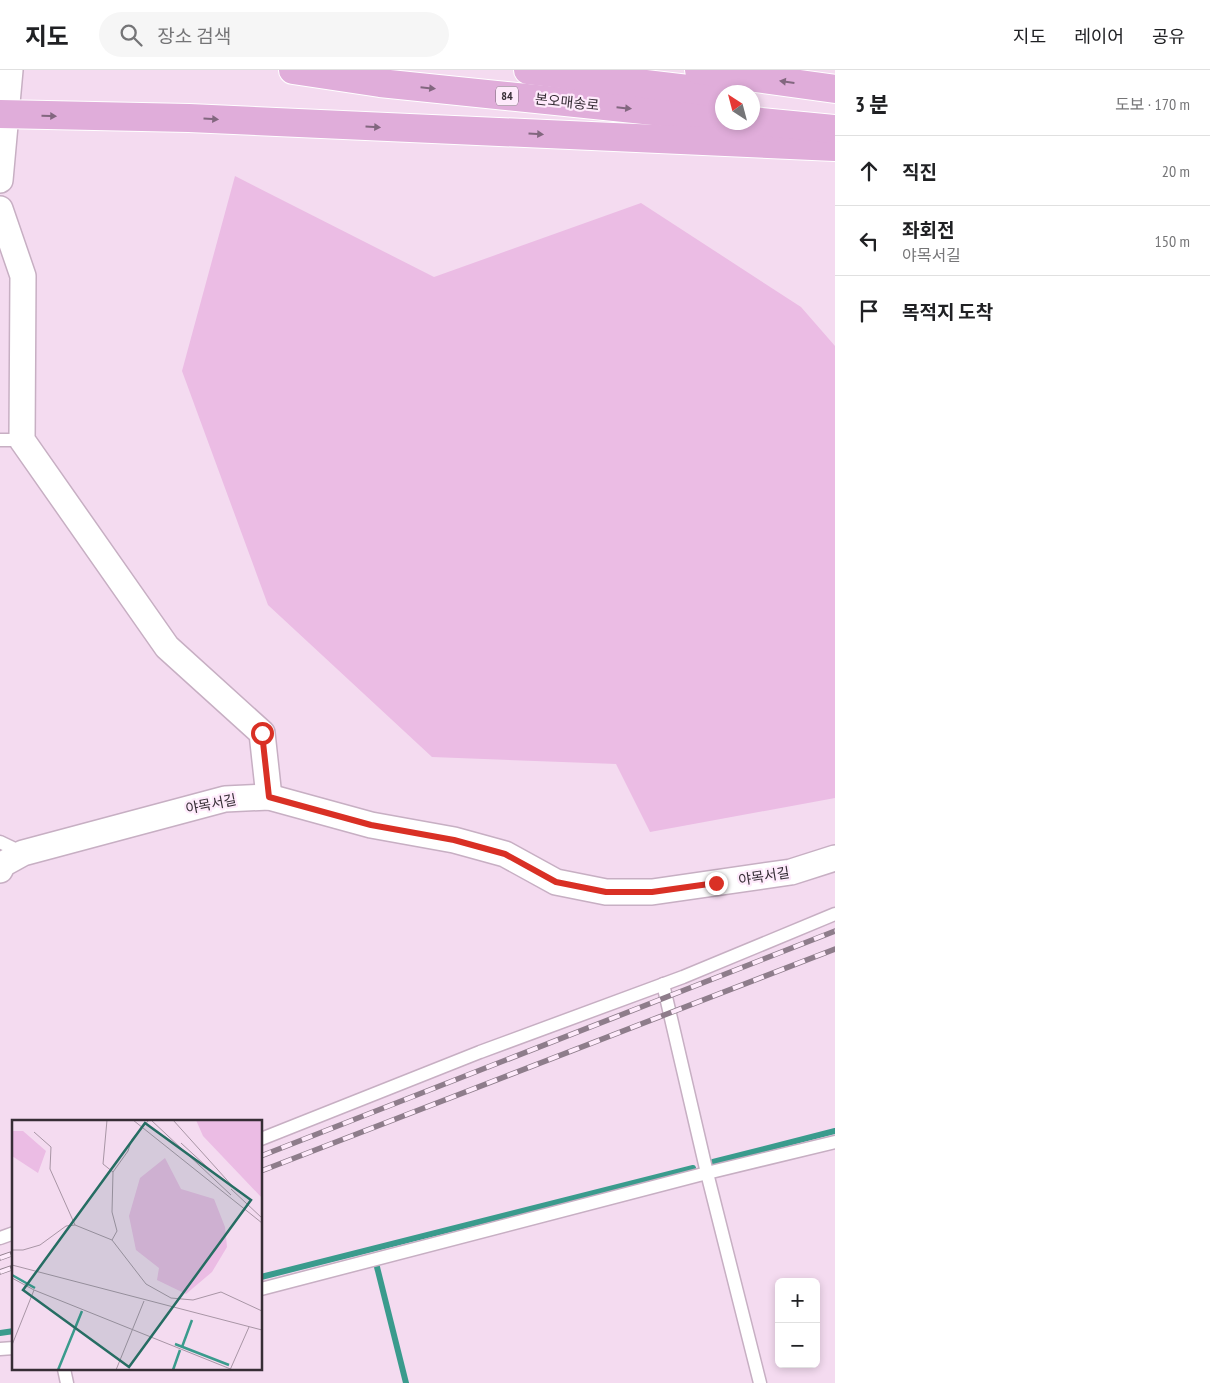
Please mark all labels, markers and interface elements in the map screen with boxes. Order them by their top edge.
search box [99,12,449,57]
text: 지도 [25,21,69,52]
icon: search [117,21,145,49]
text: 장소 검색 [157,24,231,48]
text: 지도 [1013,25,1046,48]
text: 레이어 [1074,25,1124,48]
text: 공유 [1152,25,1185,48]
one-way arrow [778,78,794,86]
one-way arrow [420,84,436,92]
north arrow [715,85,760,130]
road number: 84 [496,86,518,106]
street label: 본오매송로 [534,90,600,114]
text: 3 분 [855,91,889,118]
text: 도보 · 170 m [1115,94,1190,114]
one-way arrow [617,104,633,112]
one-way arrow [41,112,57,120]
one-way arrow [203,116,219,124]
one-way arrow [366,123,382,131]
one-way arrow [528,130,544,138]
icon: ahead [855,157,883,185]
text: 직진 [902,160,937,184]
text: 20 m [1162,161,1190,181]
text: 좌회전 [902,218,954,242]
icon: left [855,227,883,255]
text: 150 m [1155,231,1190,251]
text: 야목서길 [902,245,961,265]
icon: arrive [855,297,883,325]
text: 목적지 도착 [902,300,993,324]
route start [251,722,274,745]
street label: 야목서길 [184,790,238,818]
street label: 야목서길 [737,863,791,889]
route end [705,872,728,895]
inset map [12,1120,262,1370]
map controls [775,1278,820,1368]
button: + [775,1278,820,1323]
button: − [775,1323,820,1368]

